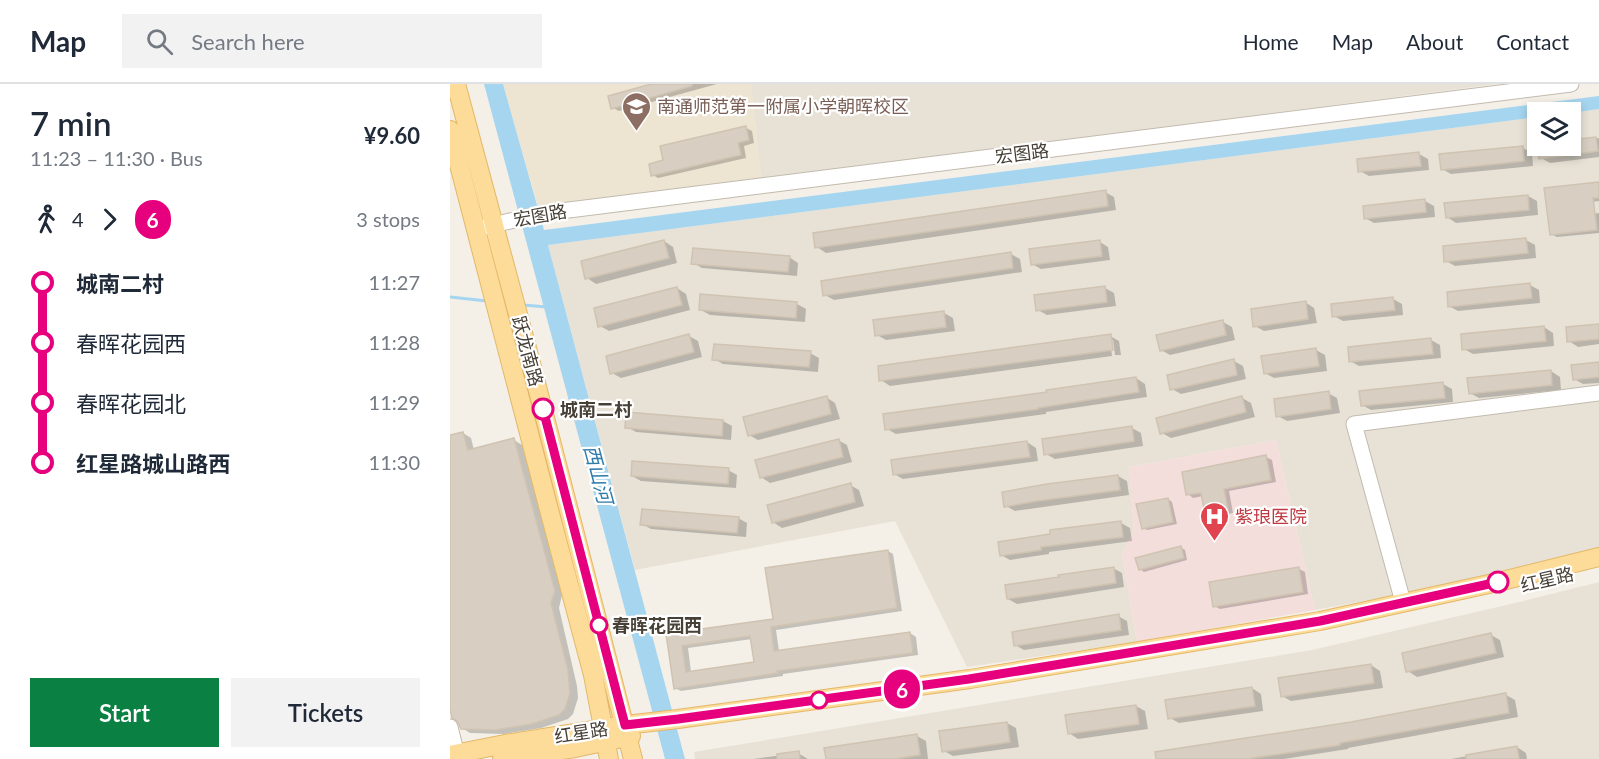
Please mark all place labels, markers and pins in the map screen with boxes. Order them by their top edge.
school or university icon: 南通师范第一附属小学朝晖校区 [620,90,652,132]
place label: 南通师范第一附属小学朝晖校区 [657,95,909,117]
marker: 城南二村 [532,398,554,420]
place label: 城南二村 [560,398,632,420]
hospital icon: 紫琅医院 [1198,500,1230,542]
place label: 紫琅医院 [1235,505,1307,527]
unlabelled marker [1487,571,1509,593]
place label: 春晖花园西 [612,614,702,636]
marker: 春晖花园西 [590,616,608,634]
unlabelled marker [810,691,828,709]

